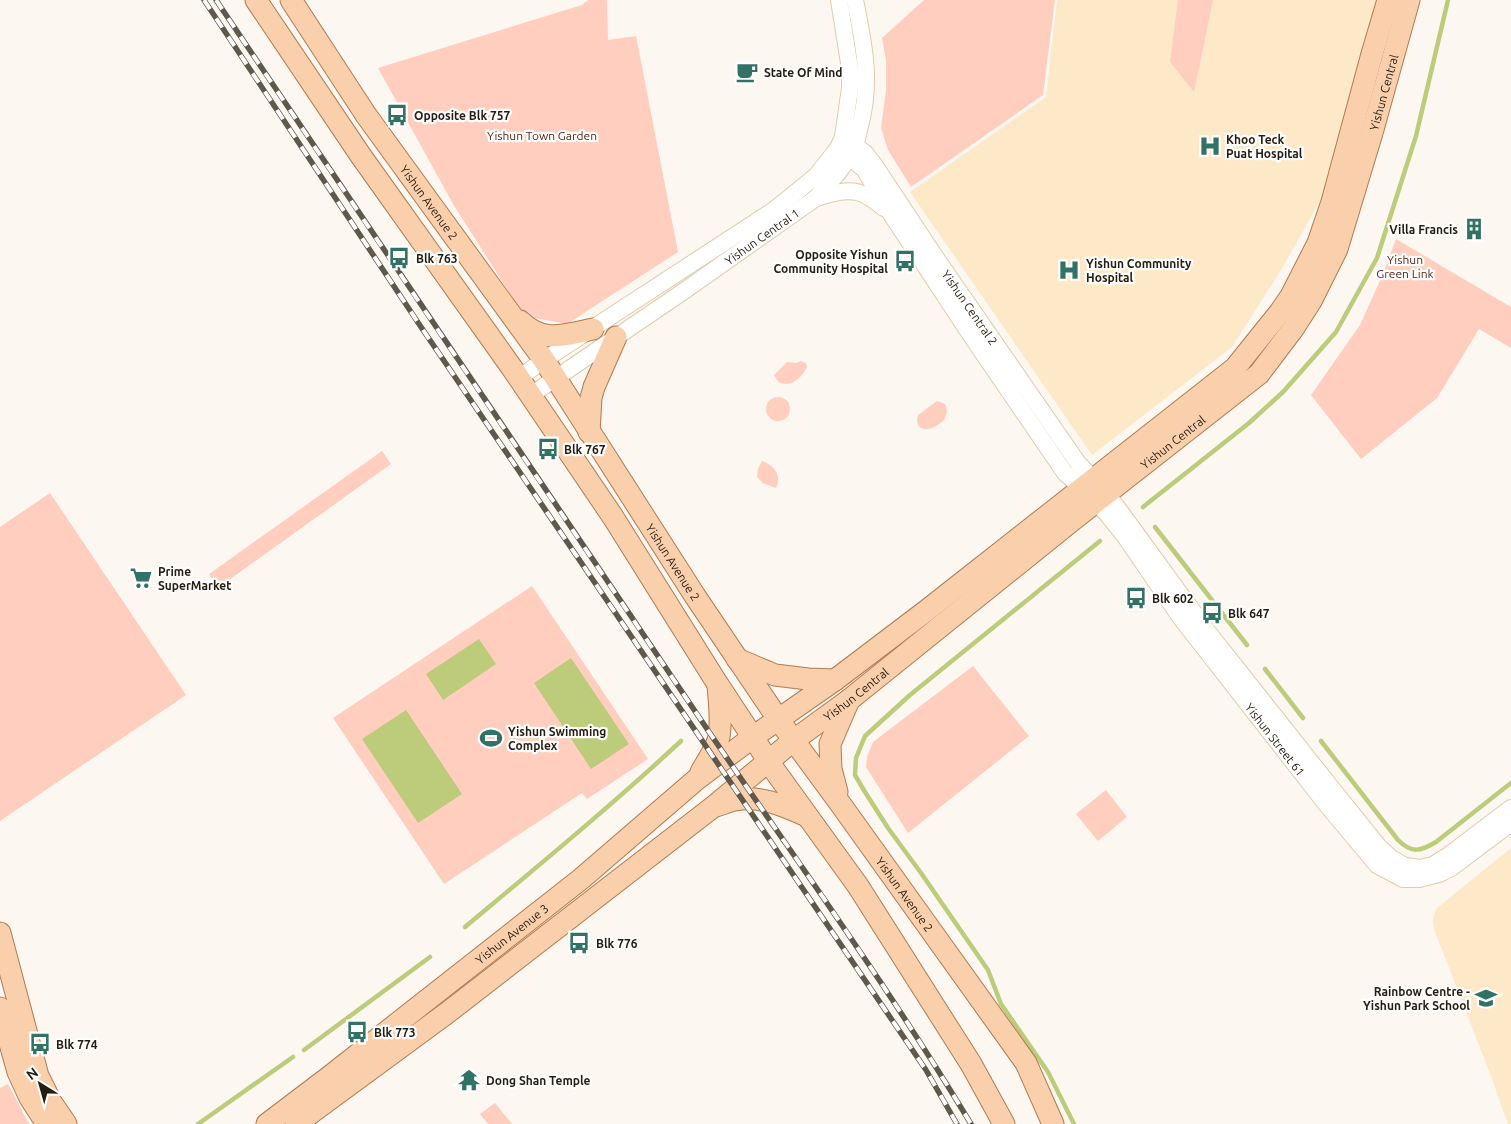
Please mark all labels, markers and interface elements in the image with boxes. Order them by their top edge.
street label: Yishun Central [1367,53,1400,132]
cafe icon: State Of Mind [734,59,760,85]
place label: State Of Mind [764,66,843,79]
bus stop icon: Opposite Blk 757 [384,102,410,128]
place label: Opposite Blk 757 [414,109,510,122]
park label: Yishun Town Garden [487,129,597,142]
hospital icon: Khoo Teck Puat Hospital [1197,133,1223,159]
place label: Khoo Teck Puat Hospital [1226,133,1303,160]
street label: Yishun Avenue 2 [398,162,461,242]
street label: Yishun Central 1 [722,206,801,267]
building icon: Villa Francis [1461,216,1487,242]
place label: Villa Francis [1389,223,1458,236]
bus stop icon: Blk 763 [386,245,412,271]
place label: Opposite Yishun Community Hospital [773,248,888,275]
bus stop icon: Opposite Yishun Community Hospital [892,248,918,274]
place label: Blk 763 [416,252,457,265]
park label: Yishun Green Link [1376,253,1434,280]
hospital icon: Yishun Community Hospital [1056,257,1082,283]
place label: Yishun Community Hospital [1086,257,1192,284]
street label: Yishun Central 2 [940,268,1001,347]
street label: Yishun Central [1138,412,1207,471]
bus stop icon: Blk 767 [535,436,561,462]
place label: Blk 767 [564,443,606,456]
street label: Yishun Avenue 2 [644,521,703,603]
supermarket icon: Prime SuperMarket [128,565,154,591]
place label: Prime SuperMarket [158,565,231,592]
bus stop icon: Blk 602 [1123,585,1149,611]
place label: Blk 602 [1152,592,1194,605]
bus stop icon: Blk 647 [1199,600,1225,626]
place label: Blk 647 [1228,607,1270,620]
street label: Yishun Central [821,665,891,723]
street label: Yishun Street 61 [1243,700,1308,778]
sports icon: Yishun Swimming Complex [478,725,504,751]
place label: Yishun Swimming Complex [508,725,606,752]
street label: Yishun Avenue 2 [874,854,936,934]
street label: Yishun Avenue 3 [473,901,551,966]
bus stop icon: Blk 776 [566,930,592,956]
place label: Blk 776 [596,937,638,950]
place label: Rainbow Centre - Yishun Park School [1363,985,1470,1012]
school or university icon: Rainbow Centre - Yishun Park School [1473,985,1499,1011]
bus stop icon: Blk 773 [344,1019,370,1045]
place label: Blk 773 [374,1026,415,1039]
bus stop icon: Blk 774 [27,1031,53,1057]
place label: Blk 774 [56,1038,98,1051]
north arrow [15,1059,65,1109]
text: N [23,1064,41,1083]
temple icon: Dong Shan Temple [456,1067,482,1093]
place label: Dong Shan Temple [486,1074,591,1087]

